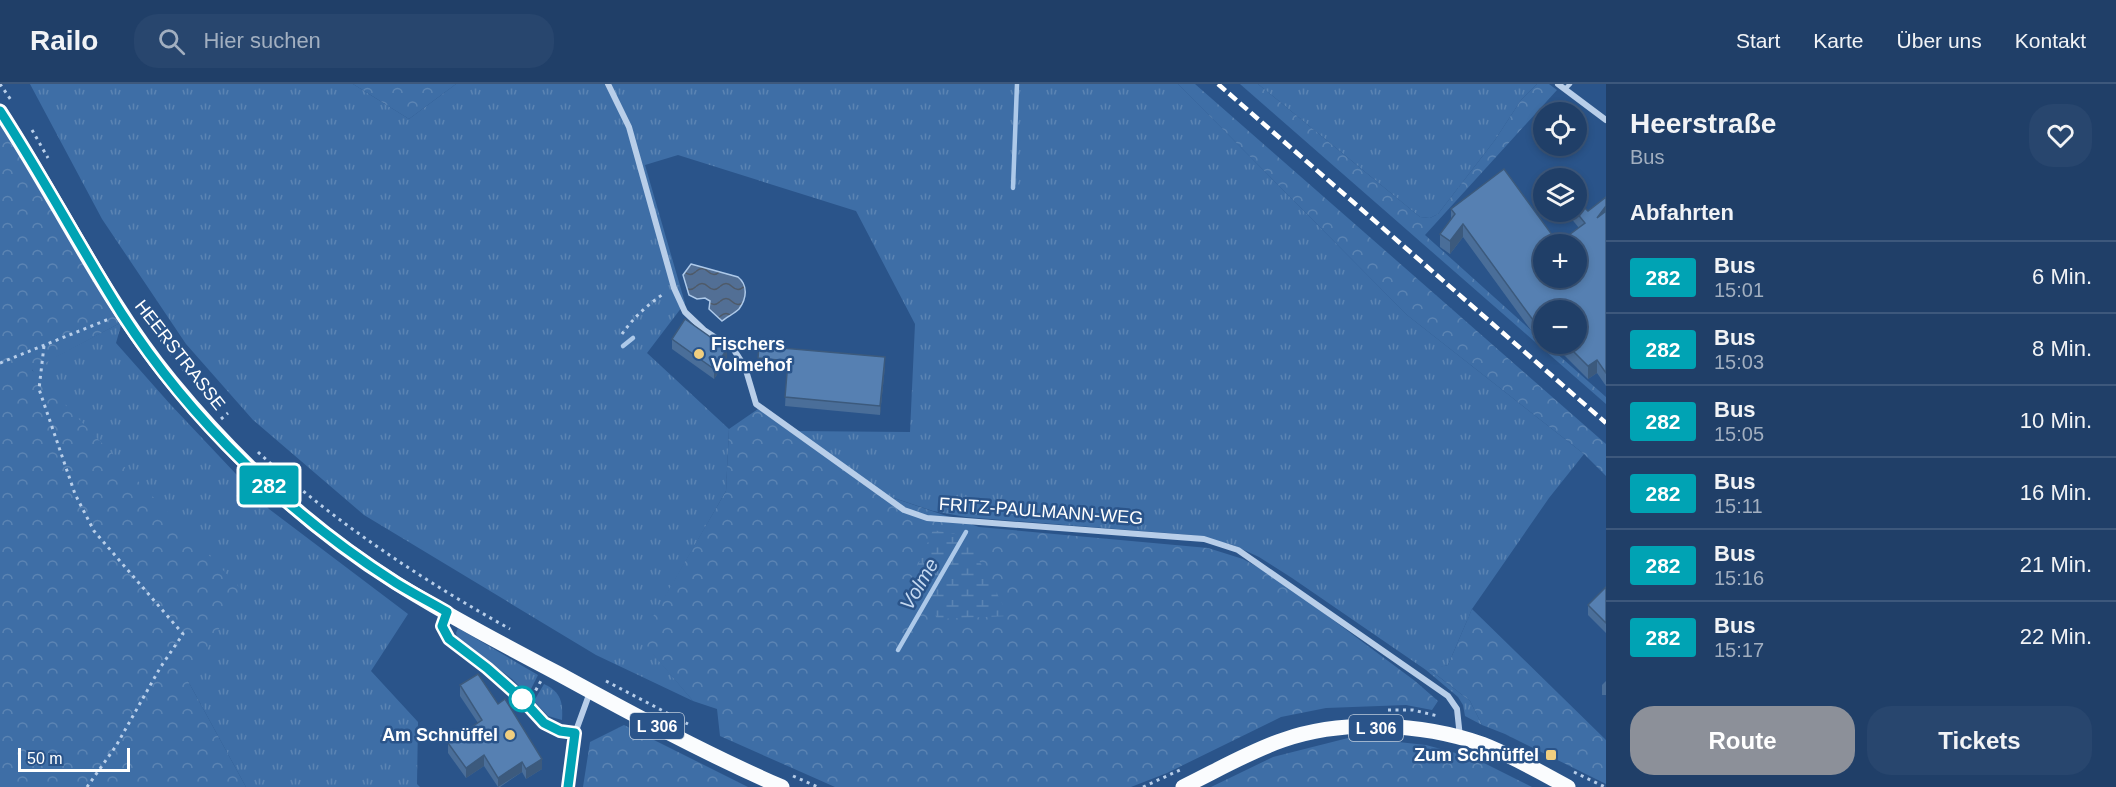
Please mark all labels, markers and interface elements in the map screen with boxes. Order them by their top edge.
search box [134,14,554,68]
text: Railo [30,25,98,56]
icon: search [155,25,188,58]
text: Hier suchen [203,28,321,53]
text: Start [1736,29,1780,52]
text: Karte [1813,29,1864,52]
text: Über uns [1897,29,1982,52]
text: Kontakt [2015,29,2086,52]
map controls [1533,102,1587,354]
button: locate [1533,102,1587,156]
button: heart [2029,104,2092,167]
text: Heerstraße [1630,108,1776,139]
text: Bus [1630,146,1664,168]
button: layers [1533,168,1587,222]
text: Abfahrten [1630,200,1734,225]
button: + [1533,234,1587,288]
text: Bus [1714,253,1756,278]
text: 6 Min. [2032,264,2092,289]
text: 282 [1645,266,1681,289]
text: 15:01 [1714,279,1764,301]
street label: HEERSTRASSE [131,296,229,414]
button: − [1533,300,1587,354]
text: Bus [1714,325,1756,350]
place label: Fischers Volmehof [711,334,793,375]
text: 8 Min. [2032,336,2092,361]
text: 282 [1645,338,1681,361]
marker: Fischers Volmehof [692,347,706,361]
text: 15:03 [1714,351,1764,373]
text: Bus [1714,397,1756,422]
text: 10 Min. [2020,408,2092,433]
text: 282 [1645,410,1681,433]
text: 15:05 [1714,423,1764,445]
line badge: 282 [234,466,304,504]
text: Bus [1714,469,1756,494]
text: 282 [251,474,287,497]
text: 16 Min. [2020,480,2092,505]
text: 282 [1645,482,1681,505]
street label: FRITZ-PAULMANN-WEG [938,494,1144,528]
text: 15:11 [1714,495,1763,517]
text: Bus [1714,541,1756,566]
text: 21 Min. [2020,552,2092,577]
water label: Volme [895,554,943,614]
text: 282 [1645,554,1681,577]
text: 15:16 [1714,567,1764,589]
text: Bus [1714,613,1756,638]
text: 22 Min. [2020,624,2092,649]
text: 282 [1645,626,1681,649]
text: 15:17 [1714,639,1764,661]
unlabelled marker [509,686,535,712]
button: Route [1630,706,1855,775]
button: Tickets [1867,706,2092,775]
road number: L 306 [630,713,684,739]
road number: L 306 [1349,715,1403,741]
place label: Am Schnüffel [382,725,498,745]
marker: Am Schnüffel [503,728,517,742]
scale bar [18,745,130,772]
place label: Zum Schnüffel [1414,745,1539,765]
marker: Zum Schnüffel [1544,748,1558,762]
text: 50 m [27,750,63,767]

